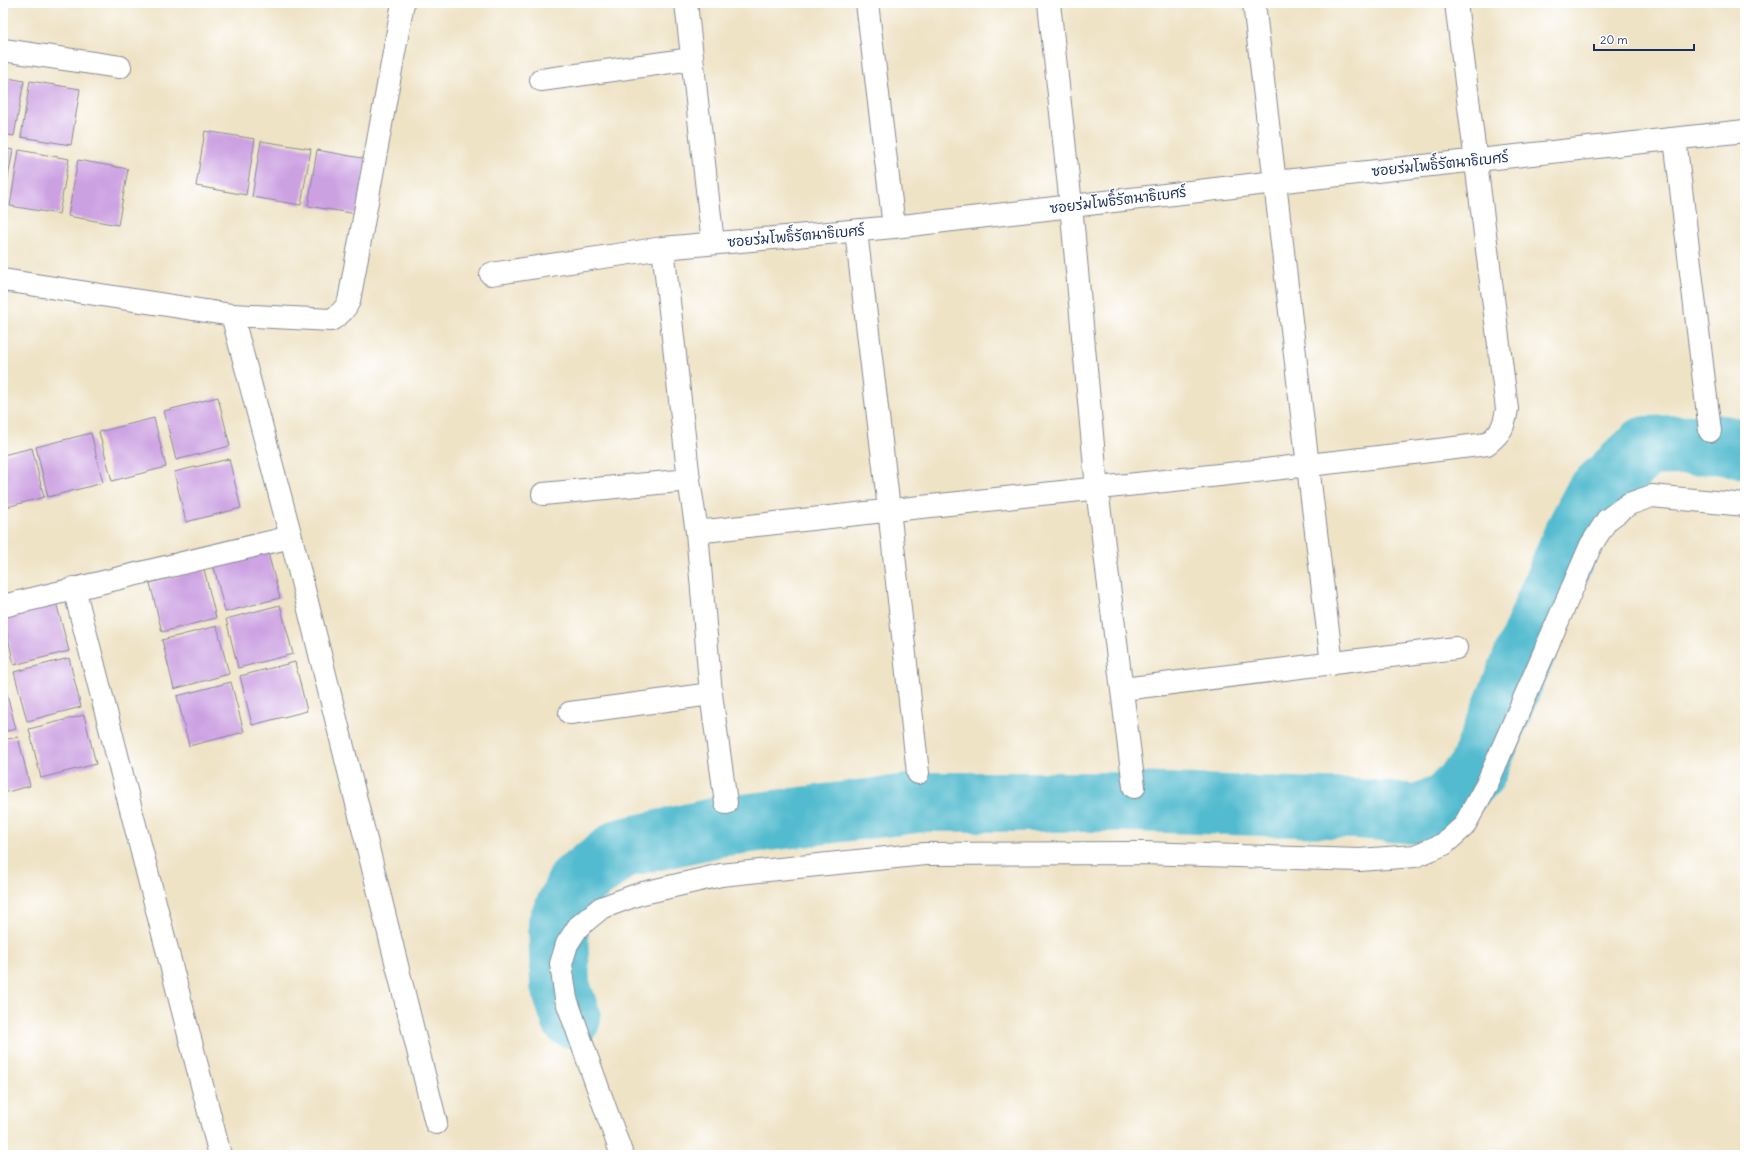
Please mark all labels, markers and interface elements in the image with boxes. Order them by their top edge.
scale bar [1594,26,1694,52]
text: 20 m [1600,32,1628,47]
street label: ซอยร่มโพธิ์รัตนาธิเบศร์ [1370,145,1510,180]
street label: ซอยร่มโพธิ์รัตนาธิเบศร์ [1048,180,1188,217]
street label: ซอยร่มโพธิ์รัตนาธิเบศร์ [726,219,866,251]

